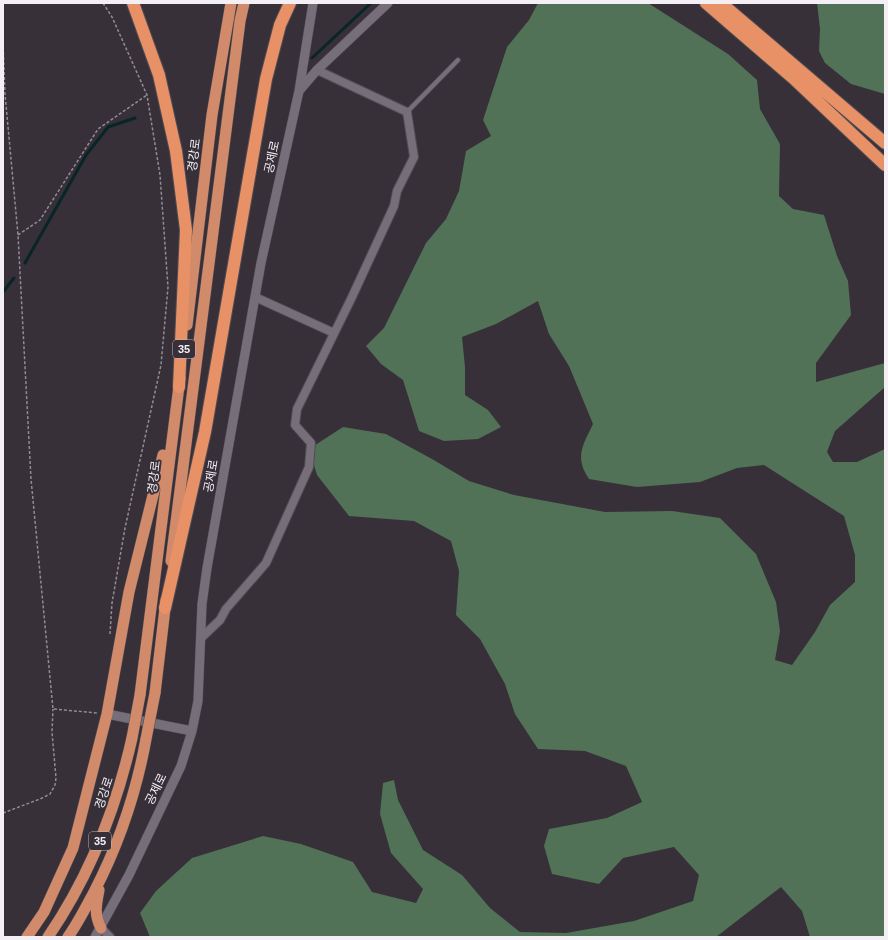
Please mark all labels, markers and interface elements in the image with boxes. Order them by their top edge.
street label: 경강로 [185,138,203,172]
street label: 공제로 [262,139,282,175]
road number: 35 [173,340,195,358]
street label: 공제로 [201,458,221,494]
street label: 경강로 [145,460,163,494]
street label: 공제로 [142,771,170,807]
street label: 경강로 [92,775,116,811]
road number: 35 [89,832,111,850]

